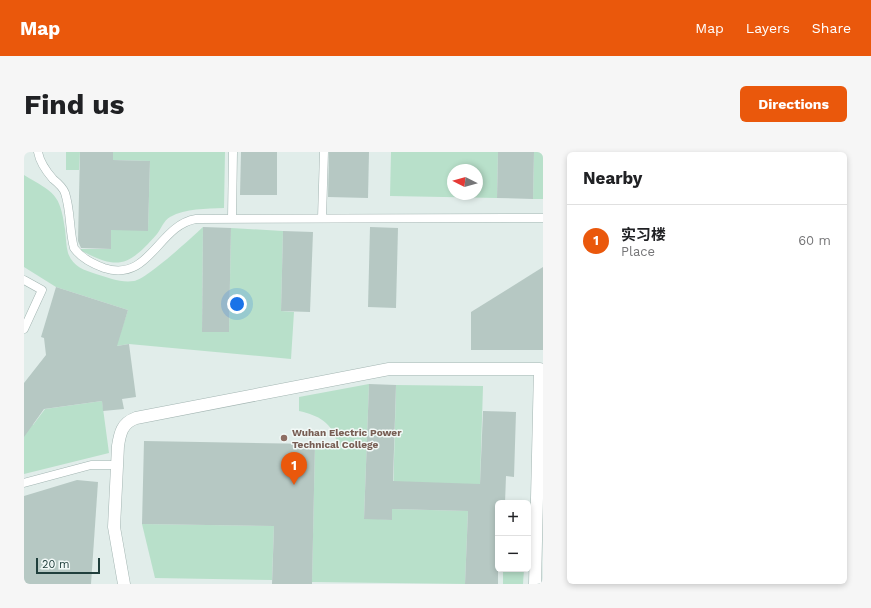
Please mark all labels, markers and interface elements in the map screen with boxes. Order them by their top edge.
text: Map [20,17,60,40]
text: Map [695,20,724,36]
text: Layers [746,20,790,36]
text: Share [812,20,851,36]
button: Directions [740,86,847,122]
text: Find us [24,88,124,121]
north arrow [447,164,483,200]
text: Nearby [583,168,642,188]
text: 实习楼 [621,226,666,244]
text: 1 [593,233,599,248]
text: 60 m [798,233,831,248]
text: Place [621,244,655,259]
your location [227,294,247,314]
place label: Wuhan Electric Power Technical College [292,427,402,450]
marker: Wuhan Electric Power Technical College [279,433,289,443]
pin: 1 [281,452,307,485]
map controls [495,500,531,572]
button: + [495,500,531,536]
button: − [495,536,531,572]
scale bar [36,556,100,575]
text: 20 m [42,558,70,571]

